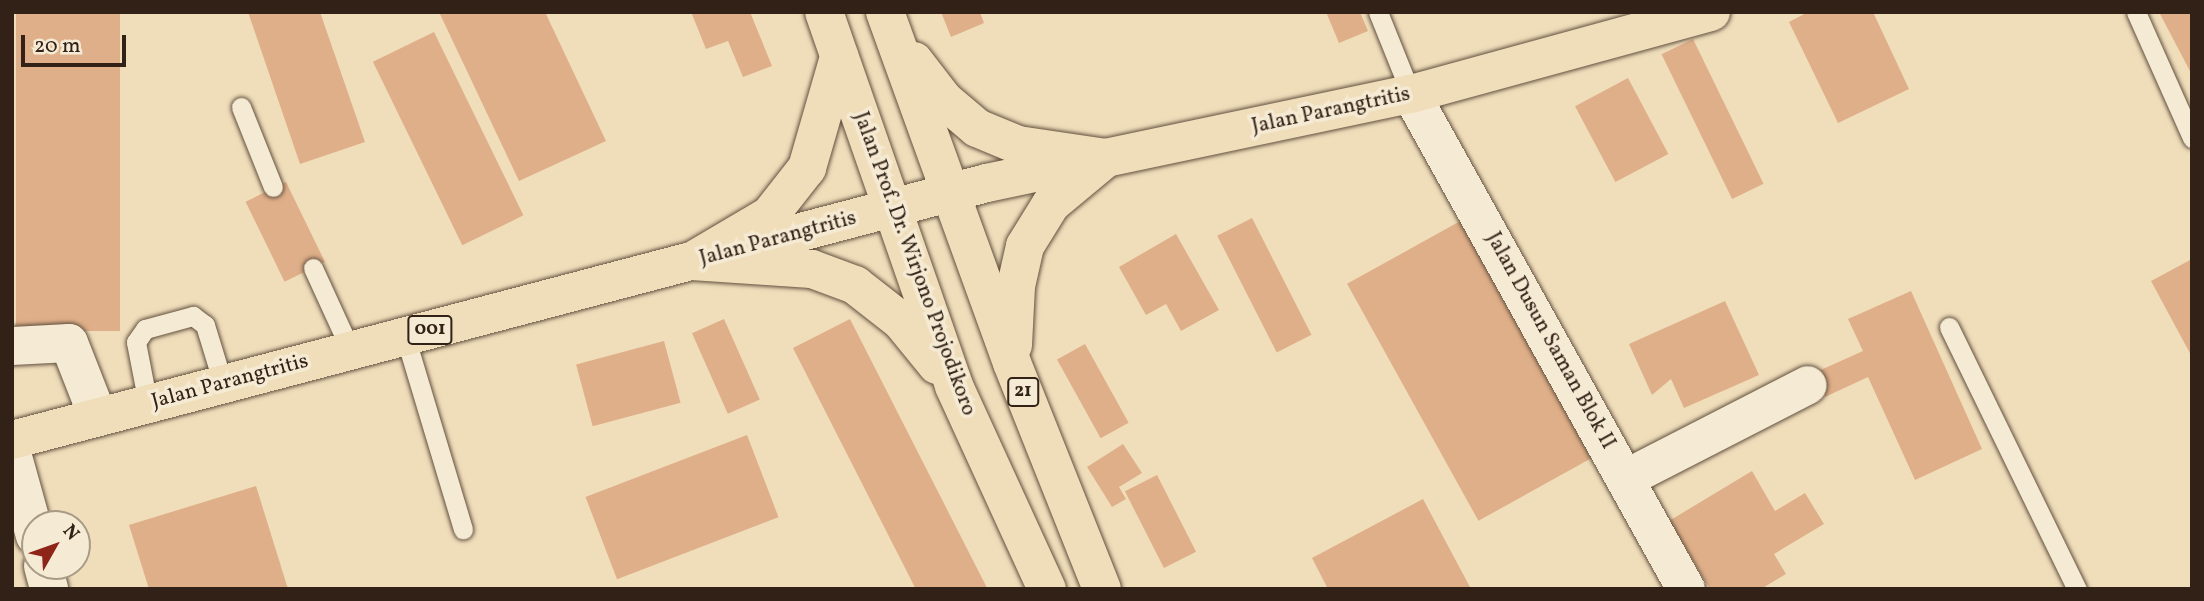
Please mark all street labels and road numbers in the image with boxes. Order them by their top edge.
street label: Jalan Parangtritis [1250,82,1412,140]
street label: Jalan Prof. Dr. Wirjono Projodikoro [847,108,981,420]
street label: Jalan Parangtritis [697,206,859,272]
street label: Jalan Dusun Saman Blok II [1480,228,1620,454]
road number: 001 [407,314,453,346]
street label: Jalan Parangtritis [149,349,311,415]
road number: 21 [1006,376,1040,408]

